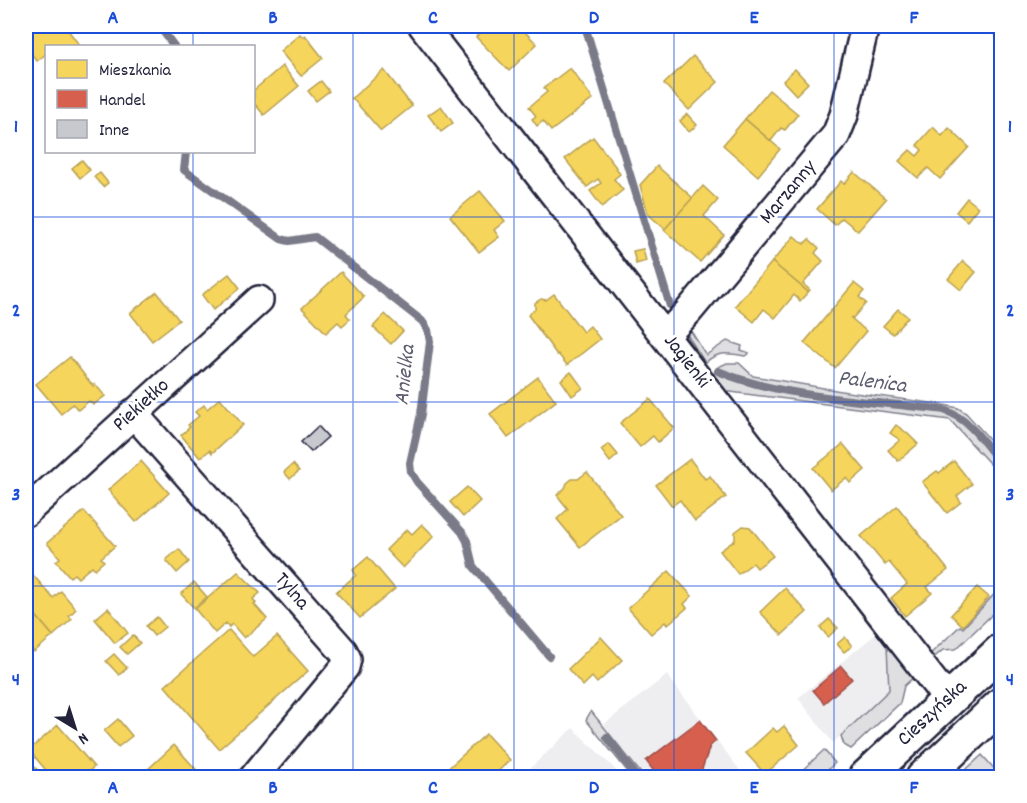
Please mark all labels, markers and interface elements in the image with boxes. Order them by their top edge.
text: A [108,5,119,33]
text: B [268,5,278,33]
text: C [428,5,438,33]
text: D [589,5,600,33]
text: E [749,5,759,33]
text: F [910,5,920,33]
legend [45,45,255,153]
text: Mieszkania [99,59,172,84]
text: Handel [99,89,146,114]
text: 1 [14,114,18,142]
text: 1 [1008,114,1012,142]
text: Inne [99,119,129,144]
street label: Marzanny [753,154,825,232]
text: 2 [12,298,20,326]
text: 2 [1006,298,1014,326]
street label: Jagienki [655,328,717,396]
water label: Anielka [387,342,425,407]
water label: Palenica [836,363,910,403]
street label: Piekiełko [107,372,177,440]
text: 3 [12,482,20,510]
text: 3 [1006,482,1014,510]
street label: Tylna [266,567,317,618]
text: 4 [12,667,20,695]
text: 4 [1006,667,1014,695]
street label: Cieszyńska [891,673,975,754]
north arrow [45,698,105,758]
text: N [72,726,93,749]
text: A [108,775,119,803]
text: B [268,775,278,803]
text: C [428,775,438,803]
text: D [589,775,600,803]
text: E [749,775,759,803]
text: F [910,775,920,803]

